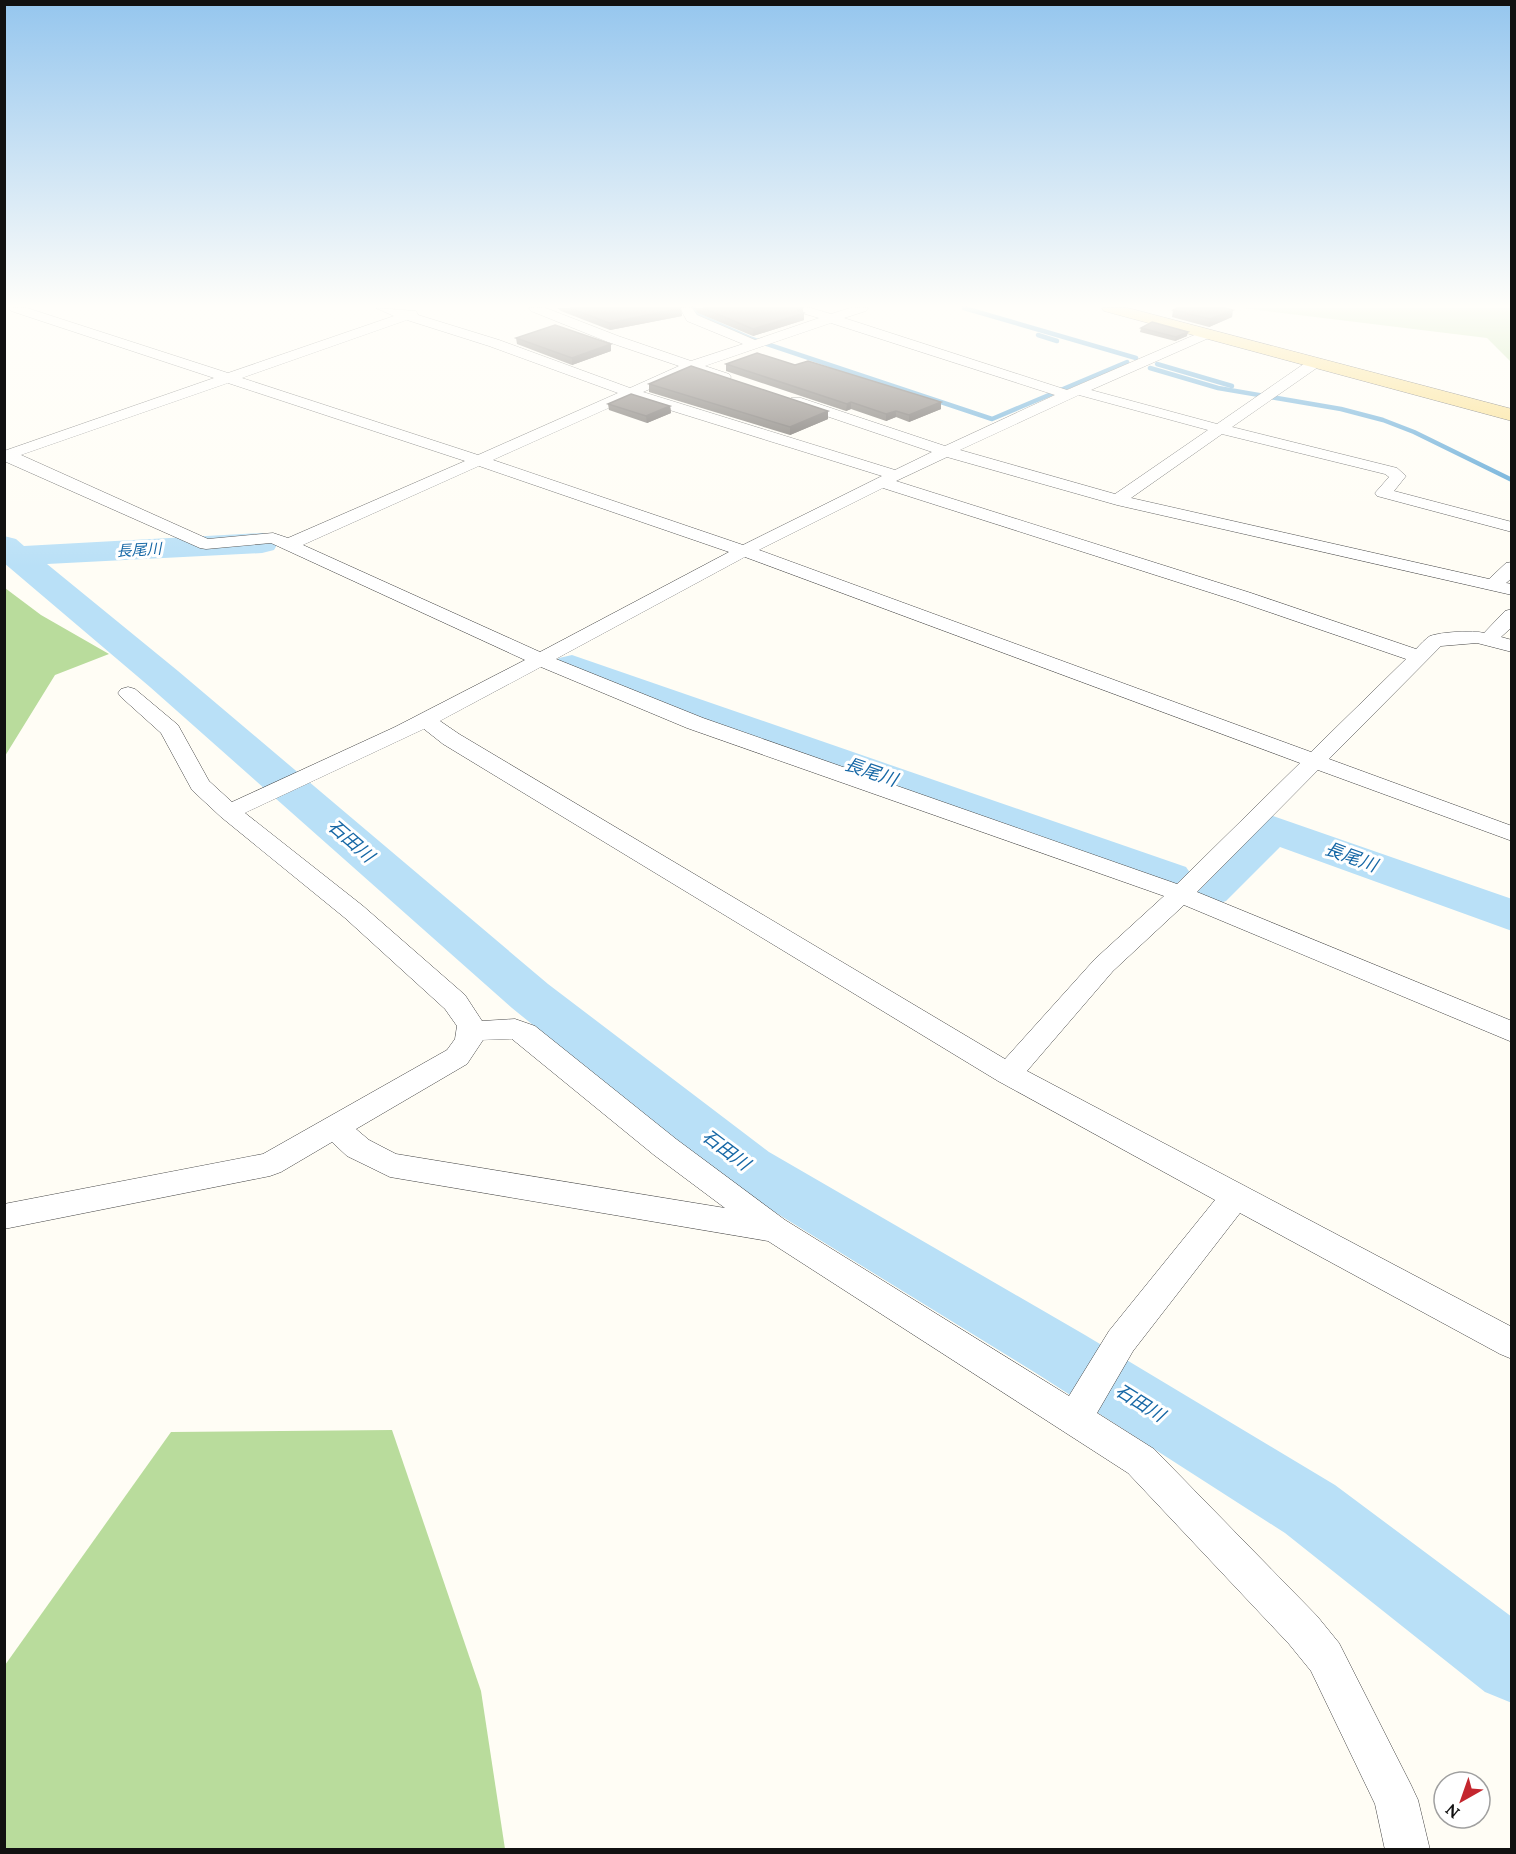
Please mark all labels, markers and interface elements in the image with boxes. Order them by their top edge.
water label: 長尾川 [116,539,164,560]
water label: 長尾川 [842,752,902,792]
water label: 石田川 [323,814,381,868]
water label: 長尾川 [1322,836,1382,877]
water label: 石田川 [698,1124,756,1176]
water label: 石田川 [1111,1379,1171,1428]
north arrow [1432,1770,1492,1830]
text: N [1441,1800,1464,1823]

